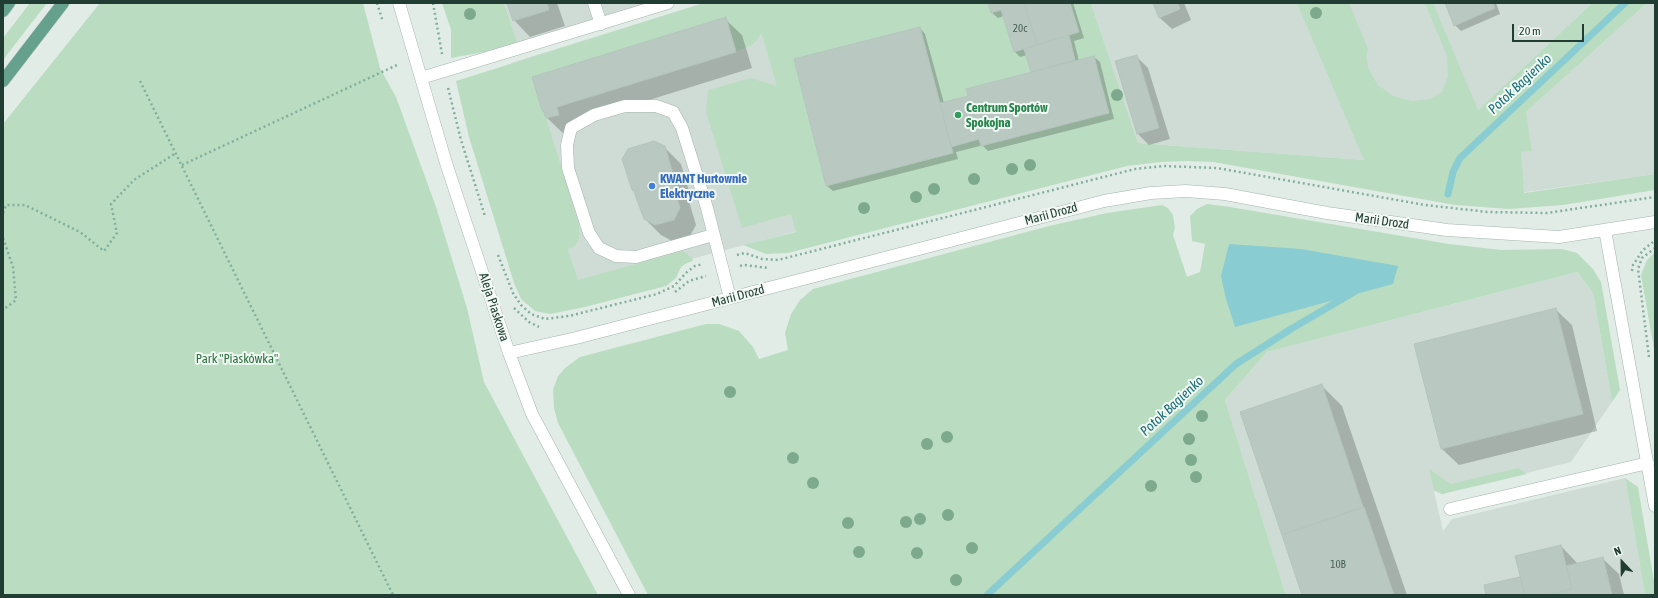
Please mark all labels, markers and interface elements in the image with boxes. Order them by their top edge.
scale bar [1514,16,1586,42]
house number: 20c [1013,22,1027,36]
text: 20 m [1519,24,1541,38]
water label: Potok Bagienko [1485,50,1555,118]
place label: Centrum Sportów Spokojna [966,100,1048,131]
marker: Centrum Sportów Spokojna [953,110,963,120]
place label: KWANT Hurtownie Elektryczne [660,171,747,202]
marker: KWANT Hurtownie Elektryczne [647,181,657,191]
street label: Marii Drozd [1023,199,1079,229]
street label: Marii Drozd [1354,210,1410,232]
street label: Aleja Piaskowa [476,271,512,343]
street label: Marii Drozd [710,281,766,311]
park label: Park "Piaskówka" [196,351,278,367]
water label: Potok Bagienko [1137,372,1207,440]
north arrow [1602,542,1642,582]
text: N [1612,544,1623,558]
house number: 10B [1330,558,1346,572]

